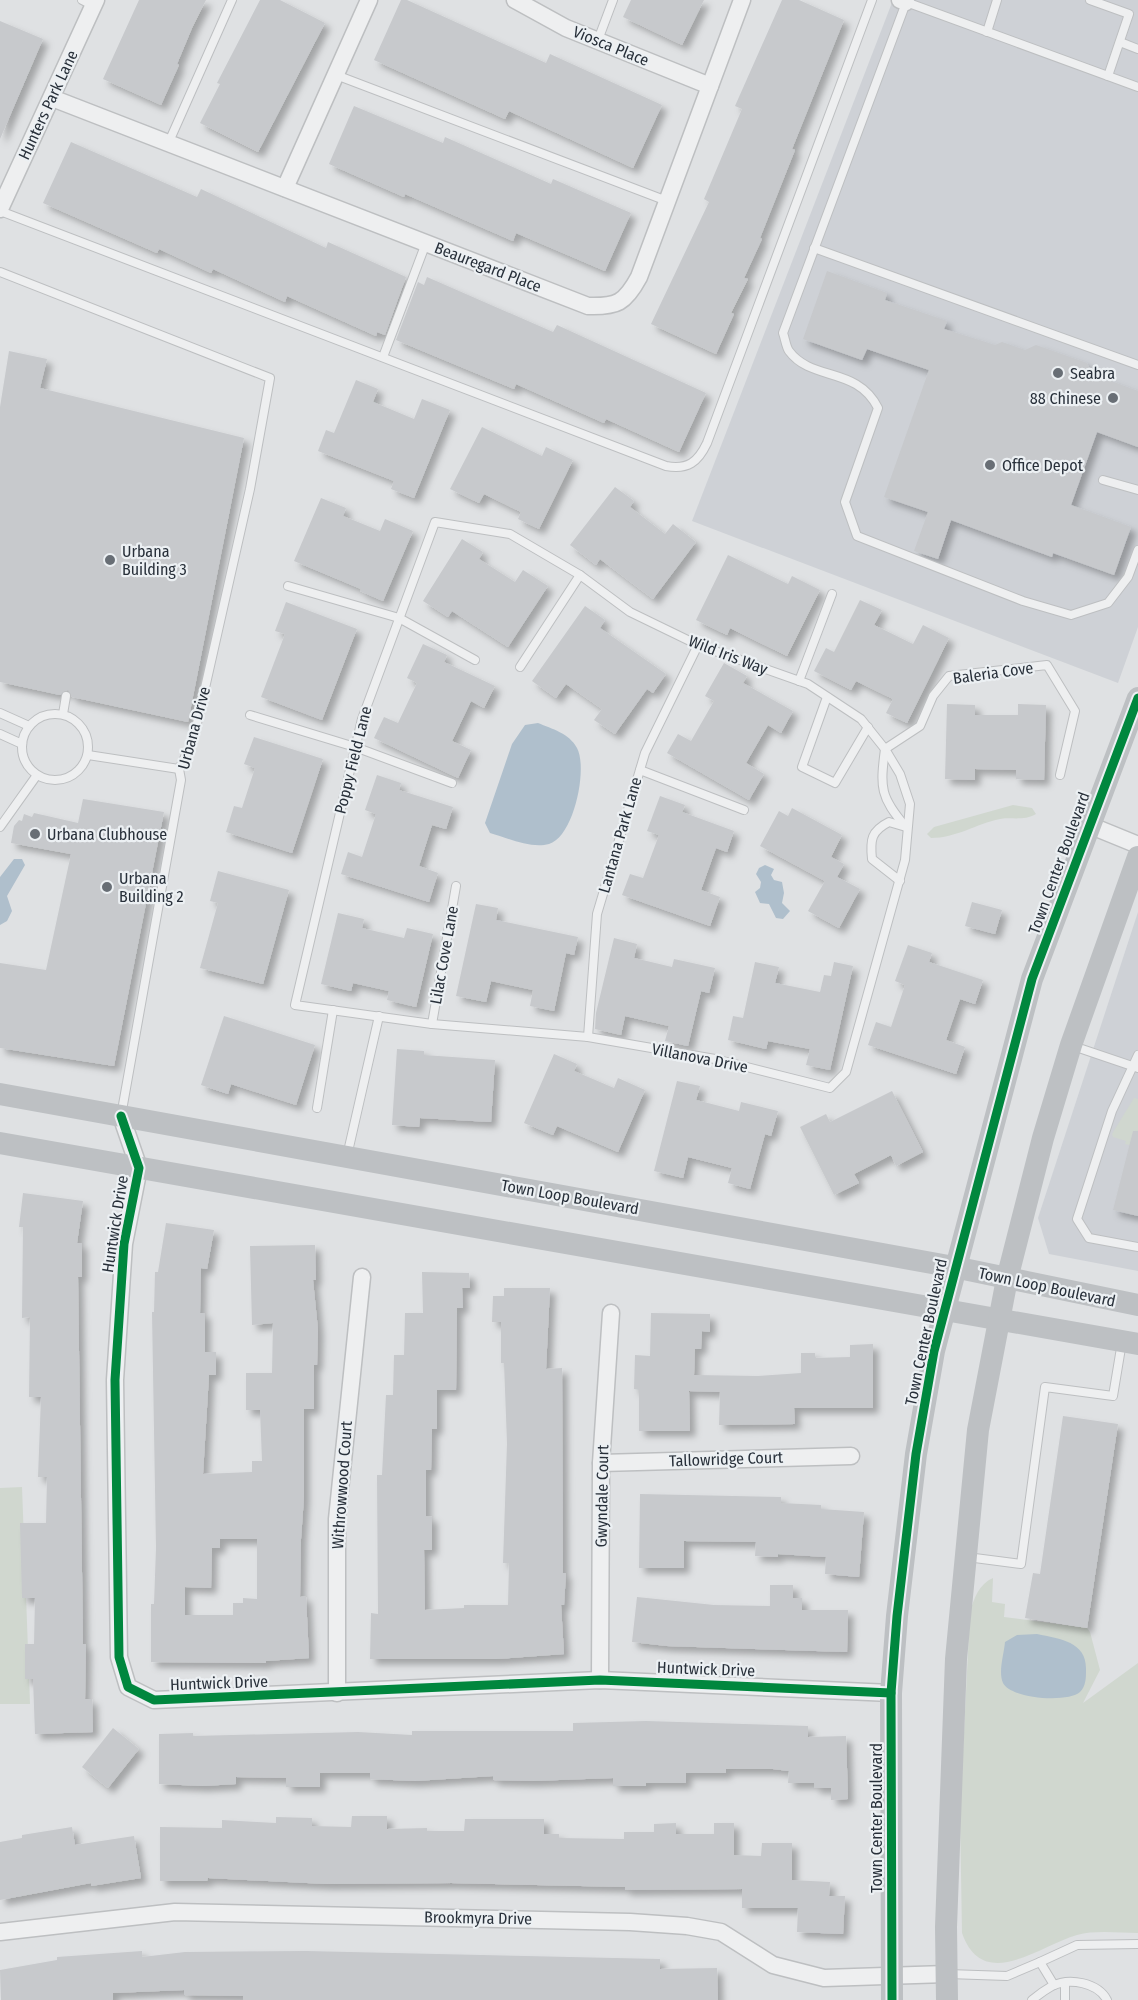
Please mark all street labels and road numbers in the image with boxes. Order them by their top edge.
street label: Viosca Place [570,22,652,70]
street label: Hunters Park Lane [14,47,82,163]
street label: Beauregard Place [432,238,544,296]
street label: Wild Iris Way [686,631,771,679]
street label: Baleria Cove [952,658,1034,688]
street label: Urbana Drive [174,684,214,772]
street label: Poppy Field Lane [330,704,376,816]
street label: Lantana Park Lane [594,775,646,895]
street label: Town Center Boulevard [1024,789,1094,937]
street label: Lilac Cove Lane [426,904,462,1006]
street label: Villanova Drive [650,1039,750,1077]
street label: Huntwick Drive [98,1174,132,1274]
street label: Town Loop Boulevard [500,1176,640,1218]
street label: Town Center Boulevard [901,1257,951,1407]
street label: Town Loop Boulevard [977,1263,1117,1311]
street label: Withrowwood Court [328,1419,356,1550]
street label: Gwyndale Court [592,1444,612,1548]
street label: Tallowridge Court [669,1447,784,1470]
street label: Huntwick Drive [657,1658,755,1680]
street label: Huntwick Drive [170,1672,268,1694]
street label: Town Center Boulevard [867,1743,886,1893]
street label: Brookmyra Drive [424,1908,532,1928]

